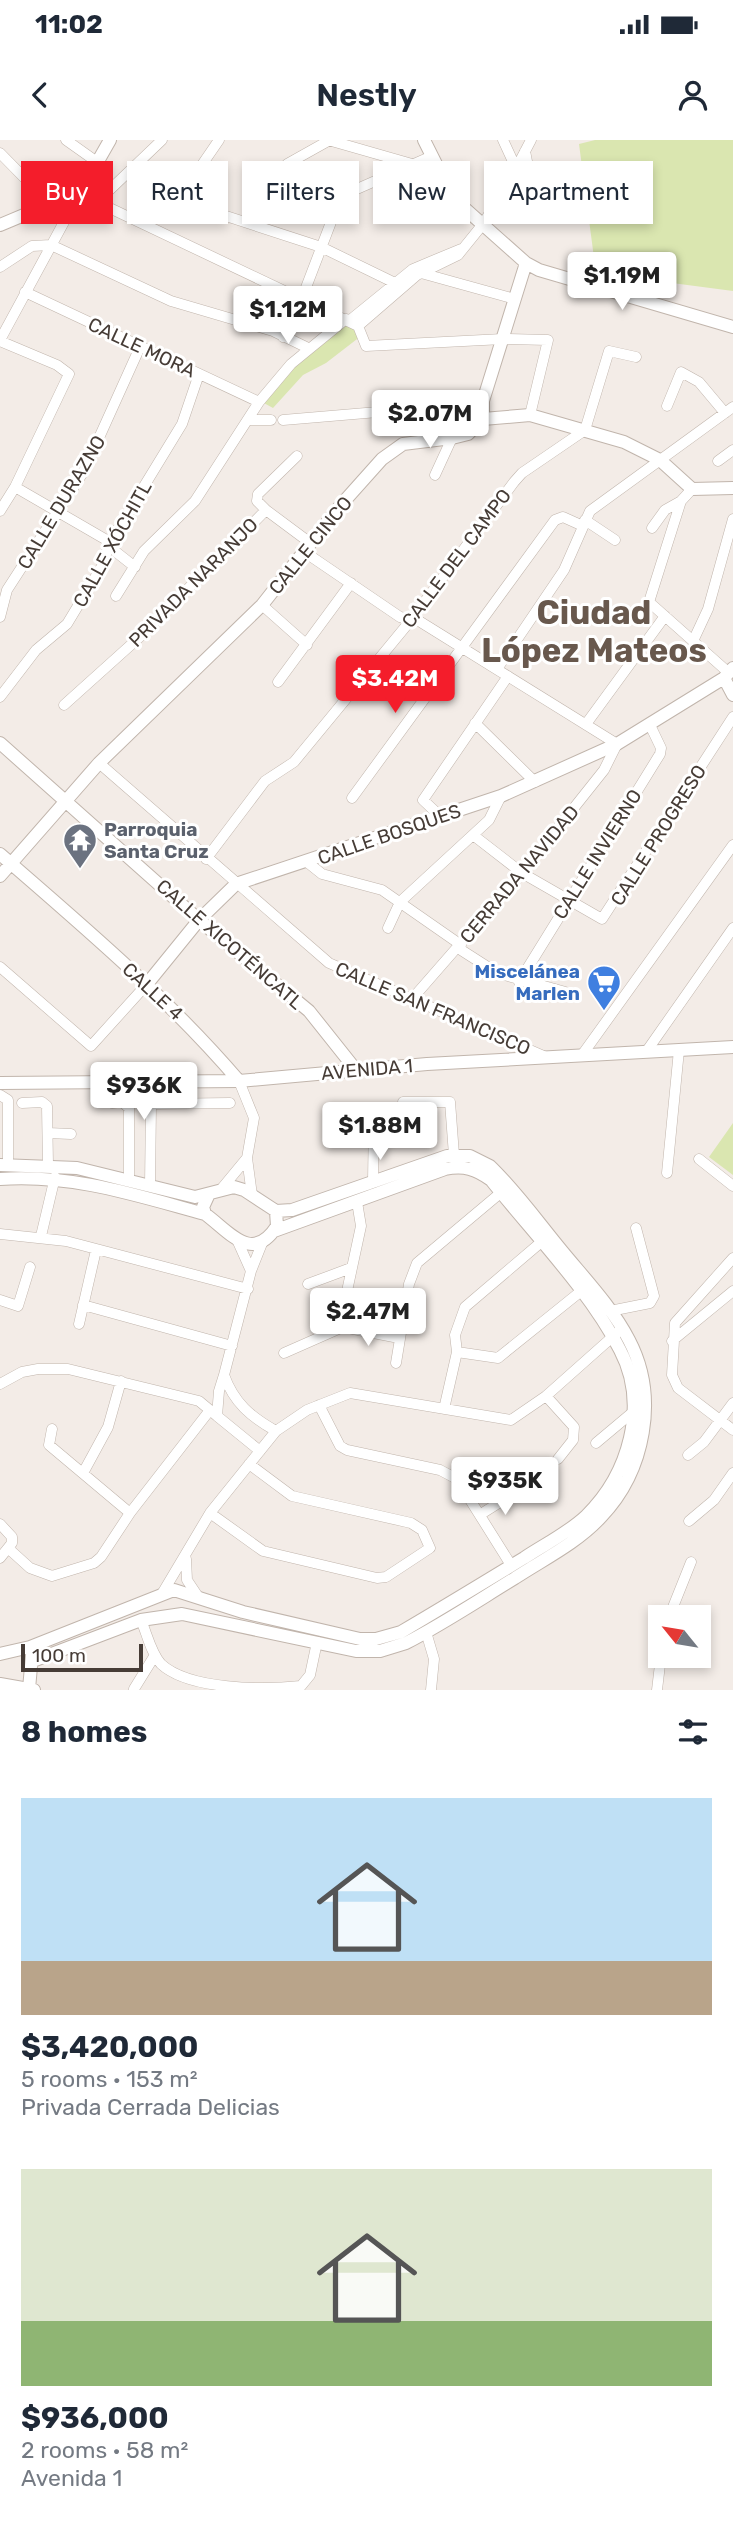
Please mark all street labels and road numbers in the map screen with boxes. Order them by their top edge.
street label: CALLE MORA [84,313,199,382]
street label: CALLE DURAZNO [12,431,110,573]
street label: CALLE XÓCHITL [68,477,157,611]
street label: CALLE DEL CAMPO [397,484,516,632]
street label: CALLE CINCO [264,492,357,599]
street label: PRIVADA NARANJO [124,513,263,652]
street label: CALLE PROGRESO [606,761,711,910]
street label: CALLE INVIERNO [548,785,647,923]
street label: CALLE BOSQUES [315,799,464,870]
street label: CERRADA NAVIDAD [455,801,584,948]
street label: CALLE XICOTÉNCATL [152,875,308,1014]
street label: CALLE SAN FRANCISCO [332,957,534,1060]
street label: CALLE 4 [118,958,188,1025]
street label: AVENIDA 1 [320,1054,414,1085]

